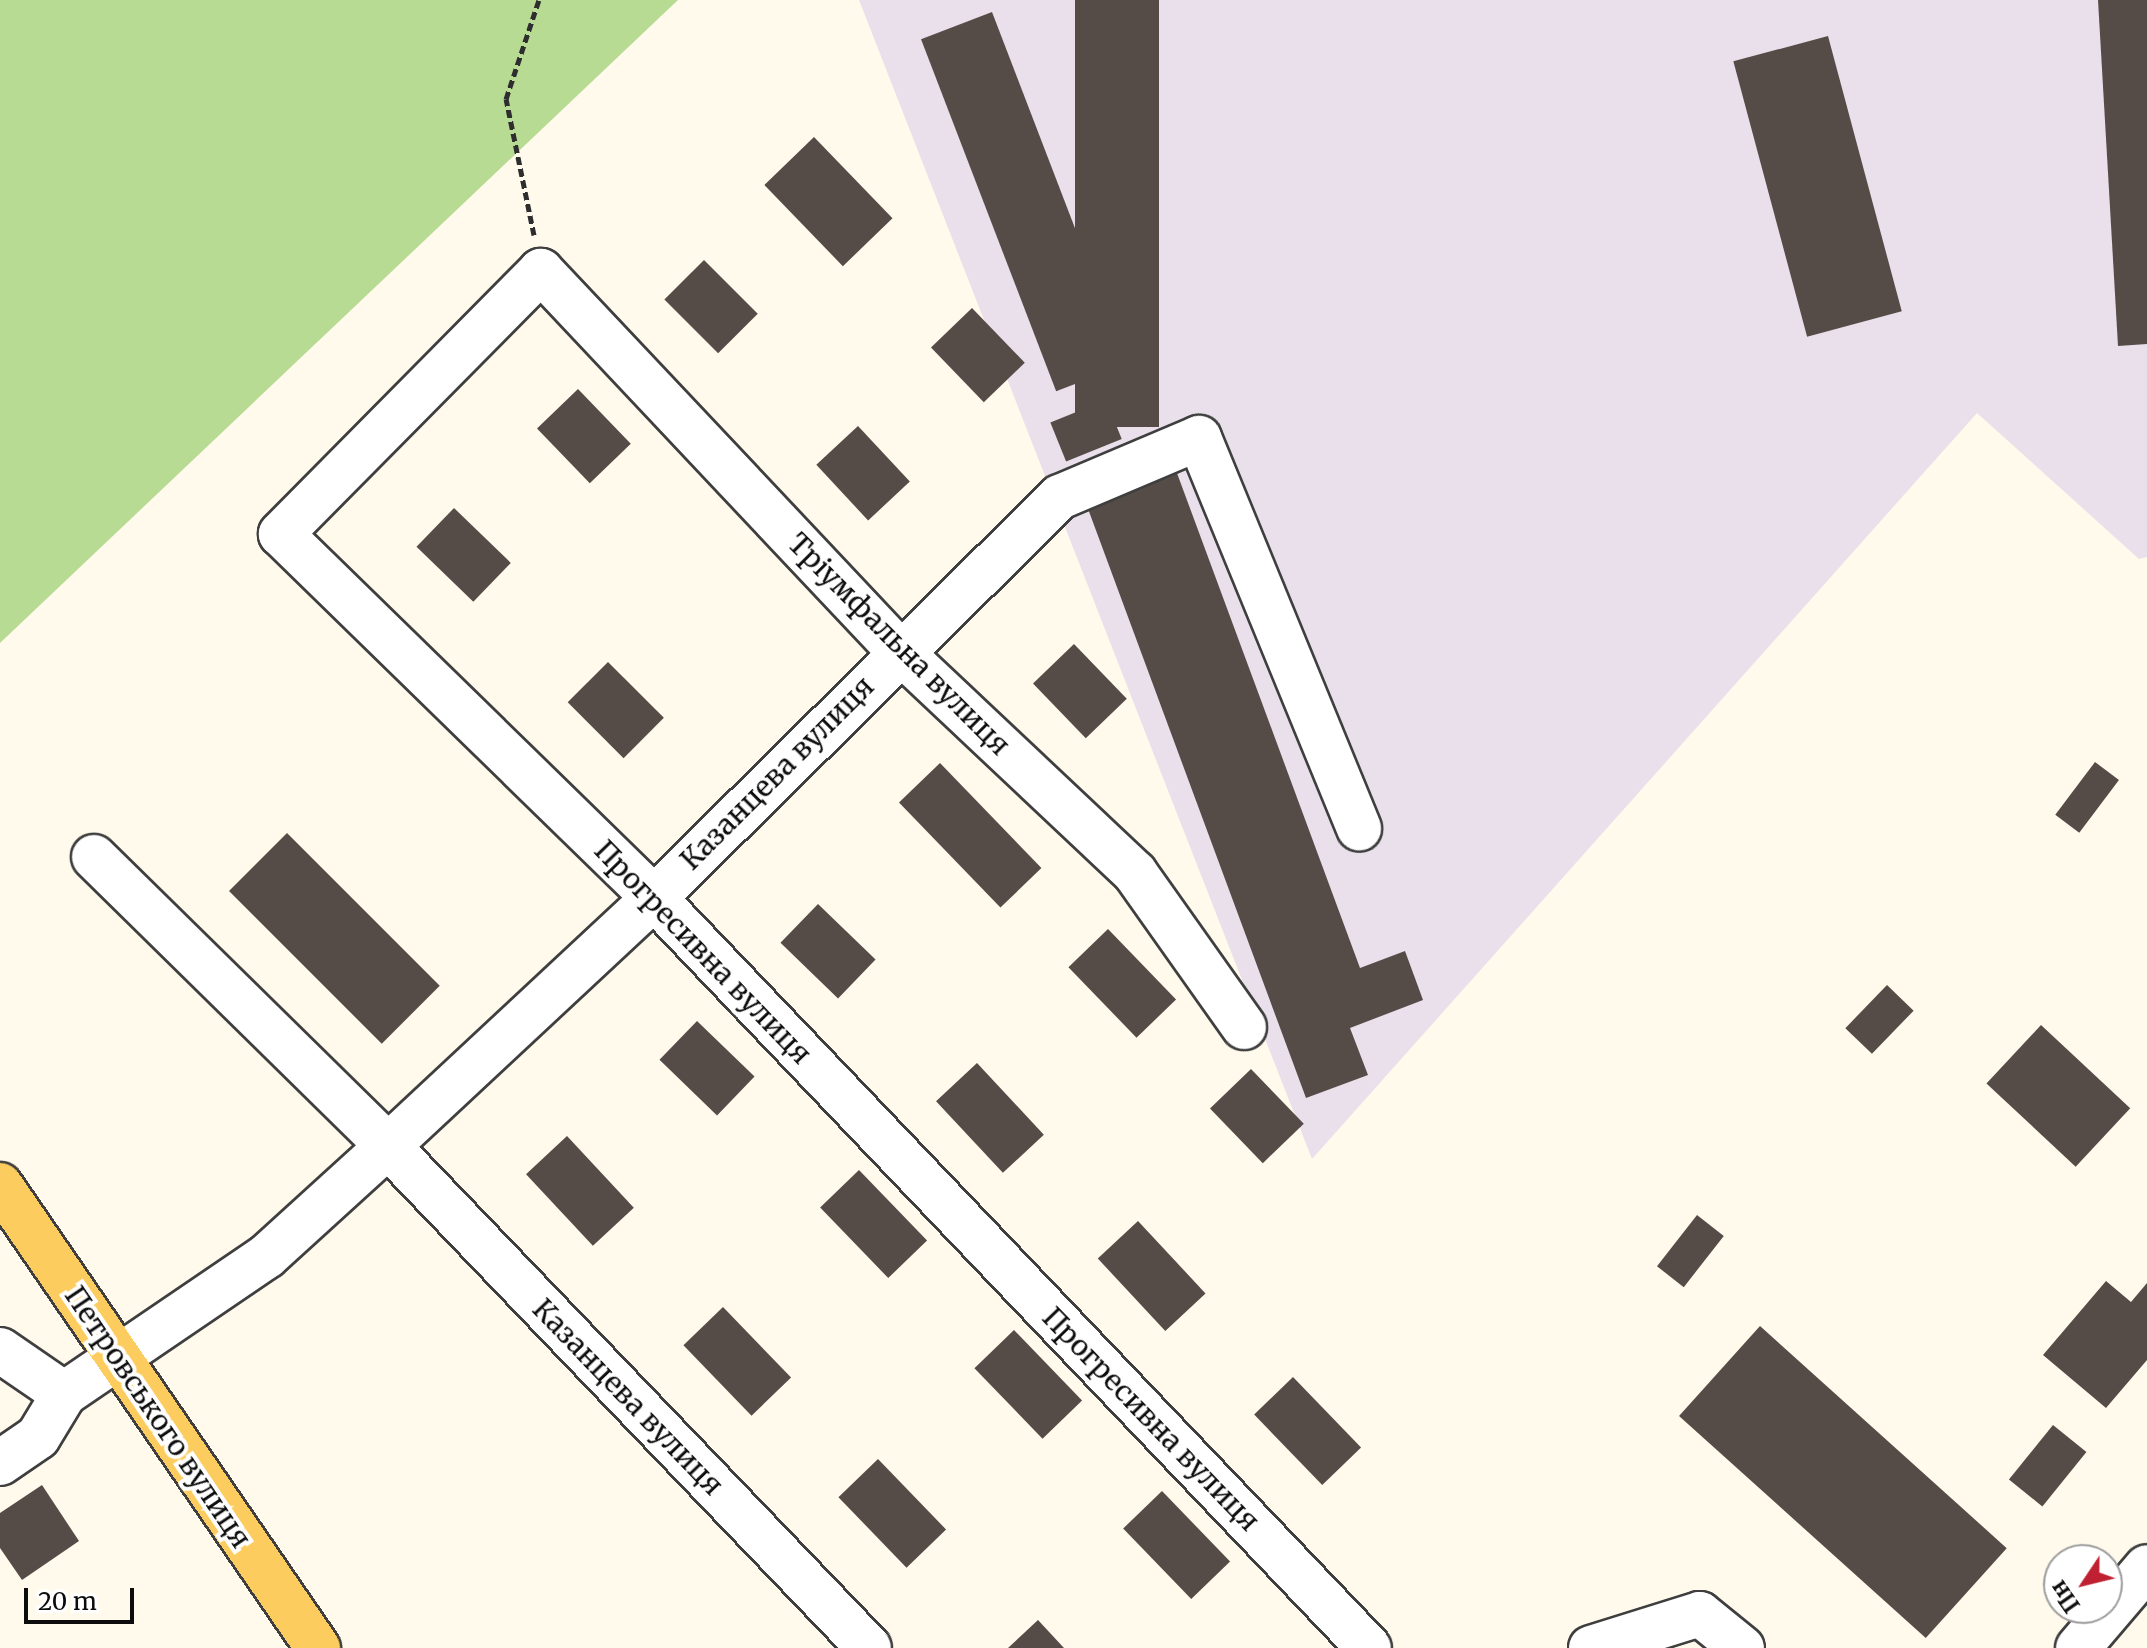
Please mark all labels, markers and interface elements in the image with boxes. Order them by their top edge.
street label: Тріумфальна вулиця [781,526,1017,762]
street label: Казанцева вулиця [673,669,881,877]
street label: Прогресивна вулиця [588,833,818,1071]
street label: Петровського вулиця [58,1280,258,1554]
street label: Казанцева вулиця [526,1292,730,1502]
street label: Прогресивна вулиця [1036,1300,1266,1538]
north arrow [2043,1544,2123,1624]
scale bar [28,1572,138,1622]
text: Пн [2044,1575,2086,1618]
text: 20 m [38,1586,97,1617]

